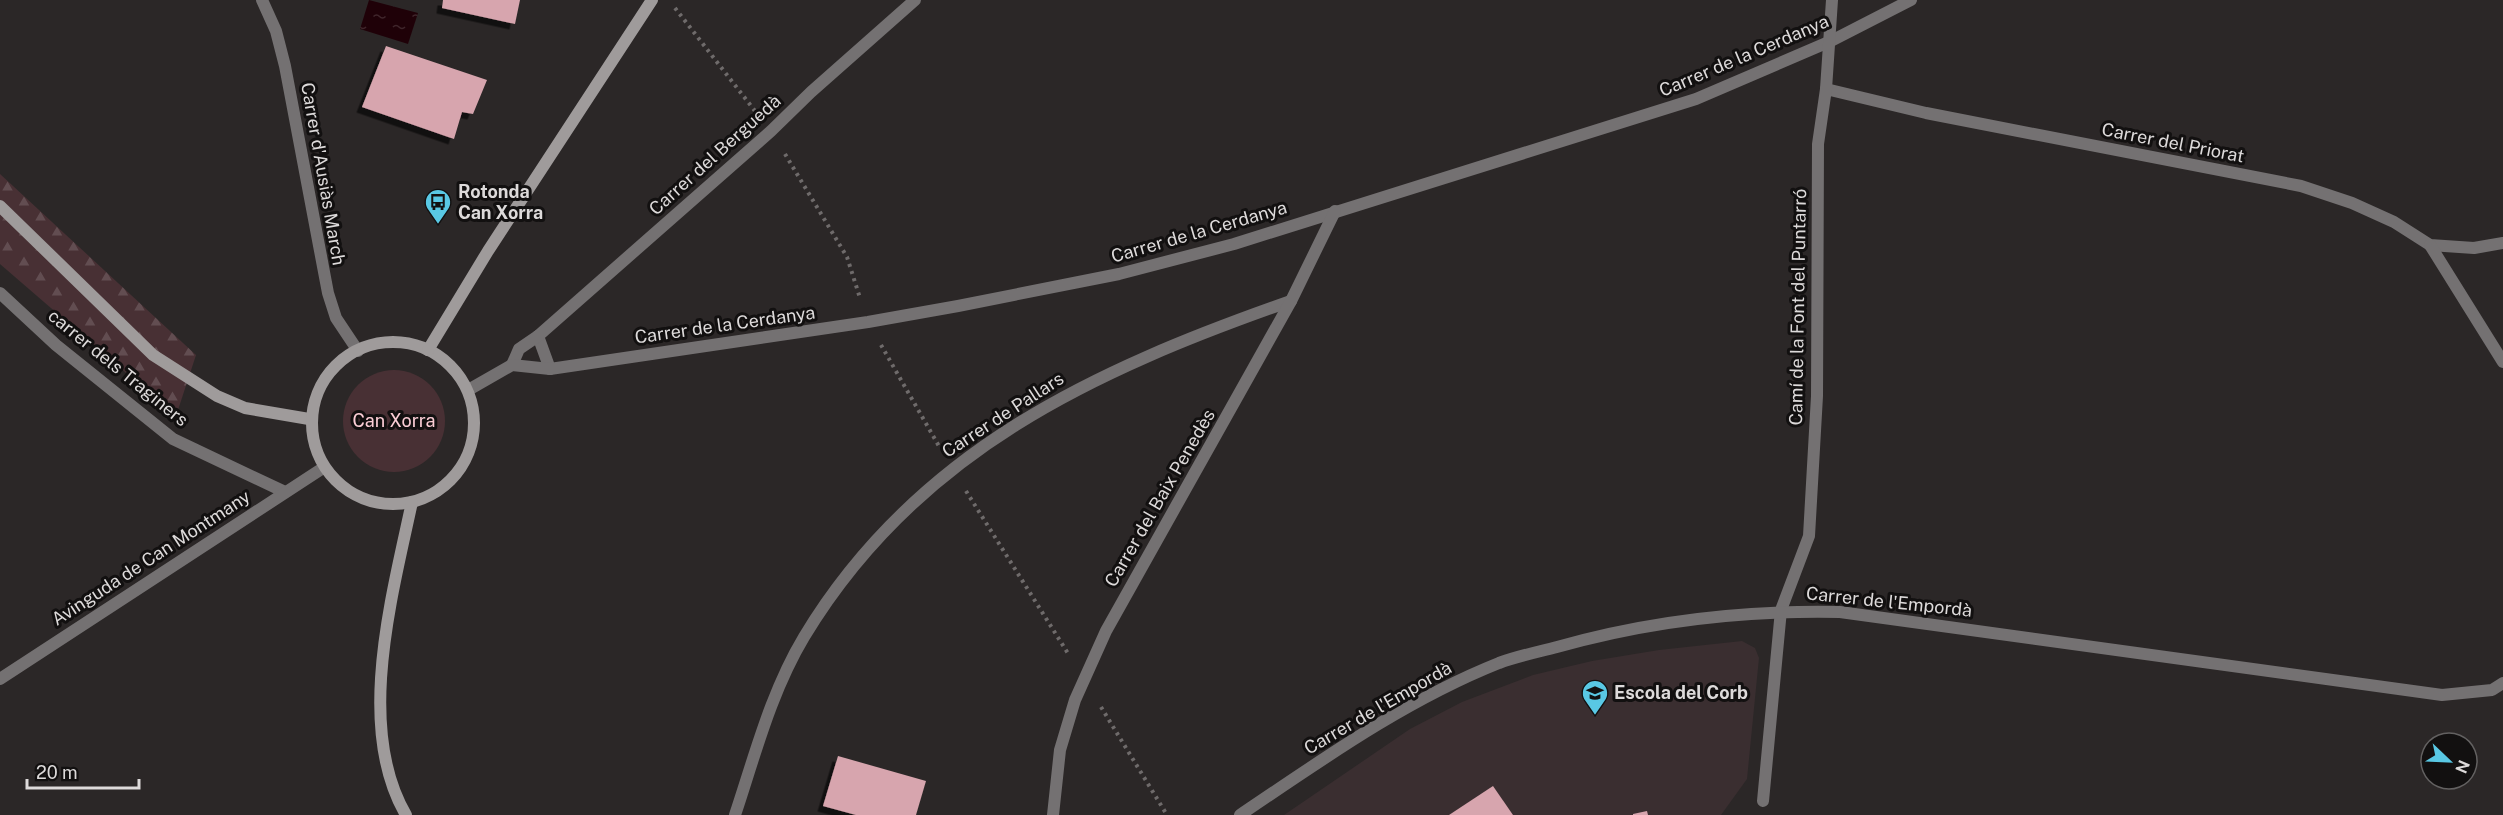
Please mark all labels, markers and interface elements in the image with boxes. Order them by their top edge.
street label: Carrer de la Cerdanya [1656,10,1832,101]
street label: Carrer d'Ausiàs March [297,81,350,267]
street label: Carrer del Berguedà [645,90,785,219]
street label: Carrer del Priorat [2100,118,2246,167]
place label: Rotonda Can Xorra [458,181,543,223]
bus stop icon: Rotonda Can Xorra [423,187,453,225]
street label: Camí de la Font del Puntarró [1785,189,1810,425]
street label: Carrer de la Cerdanya [1108,196,1289,267]
street label: Carrer de la Cerdanya [633,301,817,348]
street label: carrer dels Traginers [44,305,192,430]
street label: Carrer de Pallars [938,368,1067,462]
street label: Carrer del Baix Penedès [1100,405,1219,590]
park label: Can Xorra [353,410,435,431]
street label: Avinguda de Can Montmany [48,485,254,630]
street label: Carrer de l'Empordà [1805,582,1973,621]
street label: Carrer de l'Empordà [1300,657,1455,758]
school or university icon: Escola del Corb [1580,678,1610,716]
place label: Escola del Corb [1614,682,1748,703]
north arrow [2419,731,2479,791]
scale bar [27,752,140,790]
text: N [2451,757,2474,776]
text: 20 m [36,762,78,783]

